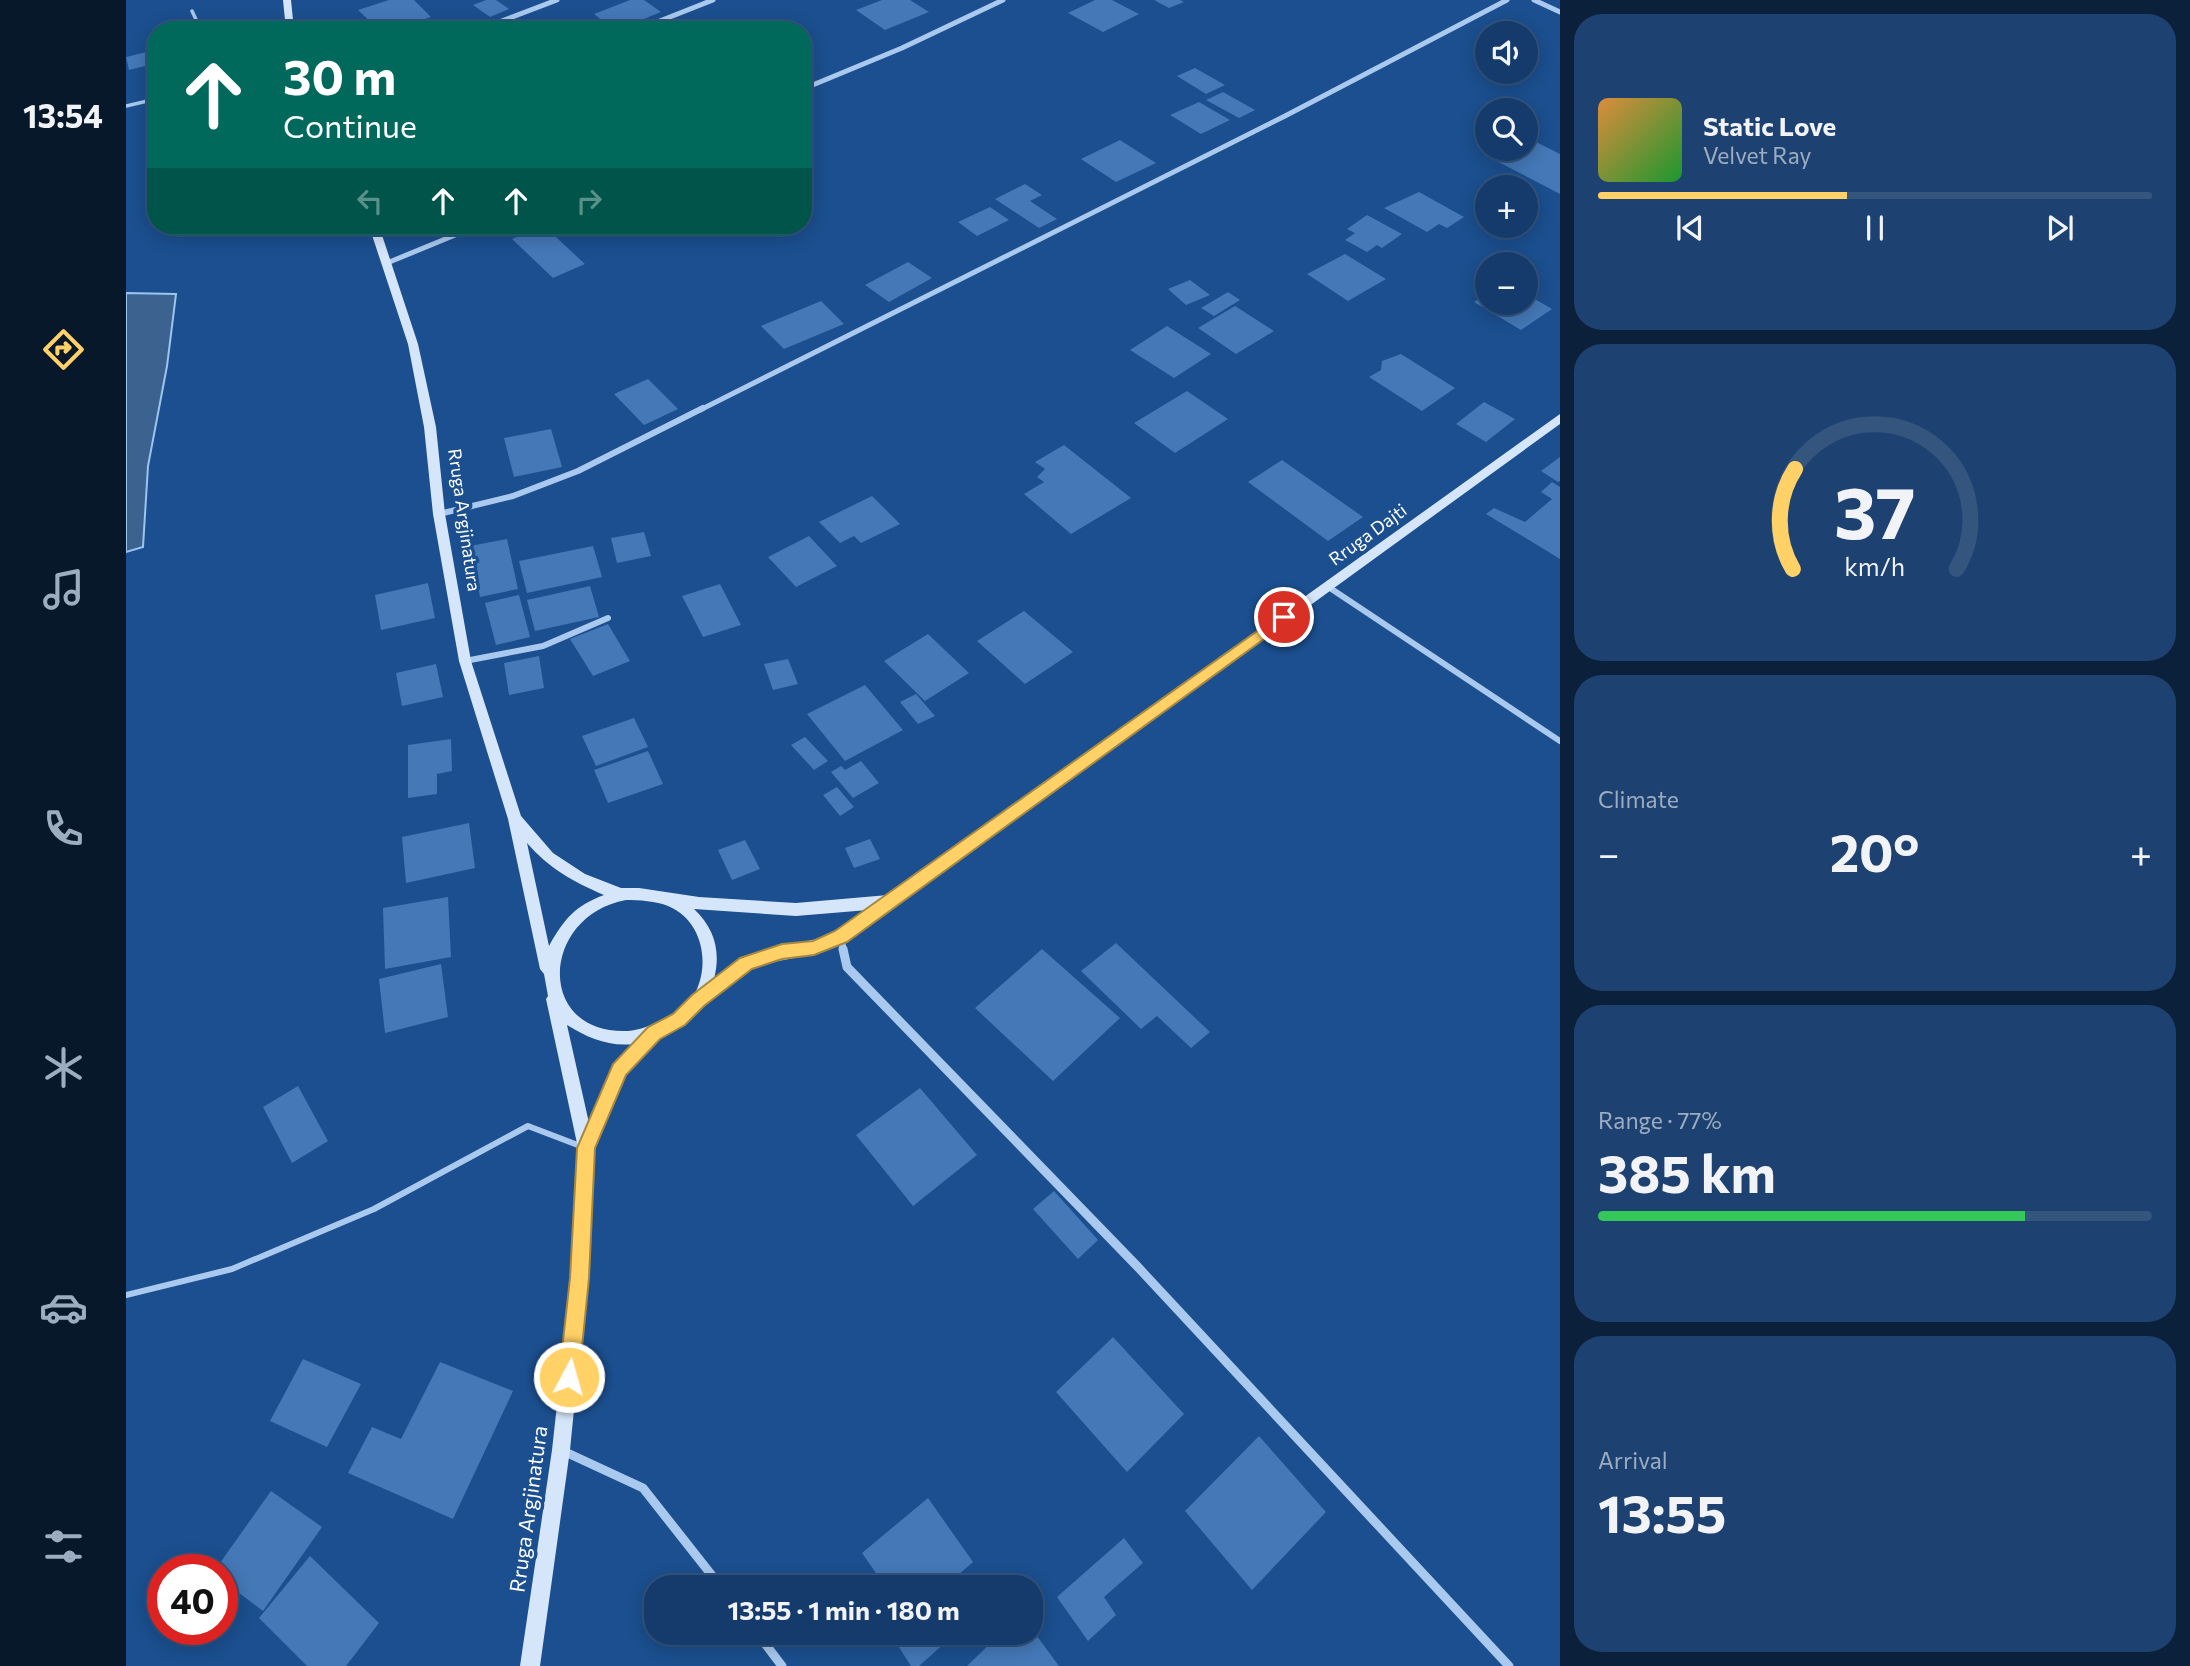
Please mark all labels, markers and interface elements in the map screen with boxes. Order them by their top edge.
map controls [1475,21,1538,315]
button: sound [1475,21,1538,84]
text: 30 m [283,45,396,105]
icon: ahead [168,49,259,140]
text: 13:54 [23,95,103,135]
button: search [1475,98,1538,161]
text: Continue [283,105,417,145]
text: Static Love [1703,110,1836,141]
text: Velvet Ray [1703,141,1811,169]
button: + [1475,175,1538,238]
icon: left [351,182,389,220]
icon: ahead [424,182,462,220]
icon: ahead [497,182,535,220]
icon: right [570,182,608,220]
icon: previous [1671,209,1709,247]
icon: pause [1856,209,1894,247]
icon: next [2041,209,2079,247]
button: − [1475,252,1538,315]
icon: directions [39,325,88,374]
street label: Rruga Argjinatura [444,447,486,593]
text: 37 [1834,465,1916,554]
street label: Rruga Dajti [1324,499,1411,570]
text: km/h [1845,550,1905,580]
icon: music [39,565,88,614]
pin [1254,587,1314,647]
icon: arrive [1265,598,1303,636]
text: Climate [1598,785,1679,813]
icon: phone [39,804,88,853]
text: 20° [1830,819,1920,883]
text: − [1598,829,1620,876]
text: + [2130,829,2152,876]
icon: climate [39,1043,88,1092]
text: Range · 77% [1598,1106,1722,1134]
text: 385 km [1598,1140,1776,1204]
icon: car [39,1283,88,1332]
position arrow [532,1340,606,1414]
street label: Rruga Argjinatura [503,1424,552,1594]
text: Arrival [1598,1446,1668,1474]
text: 13:55 [1598,1480,1726,1544]
icon: filters [39,1522,88,1571]
speed limit sign: 40 [147,1554,238,1645]
text: 13:55 · 1 min · 180 m [727,1594,960,1625]

